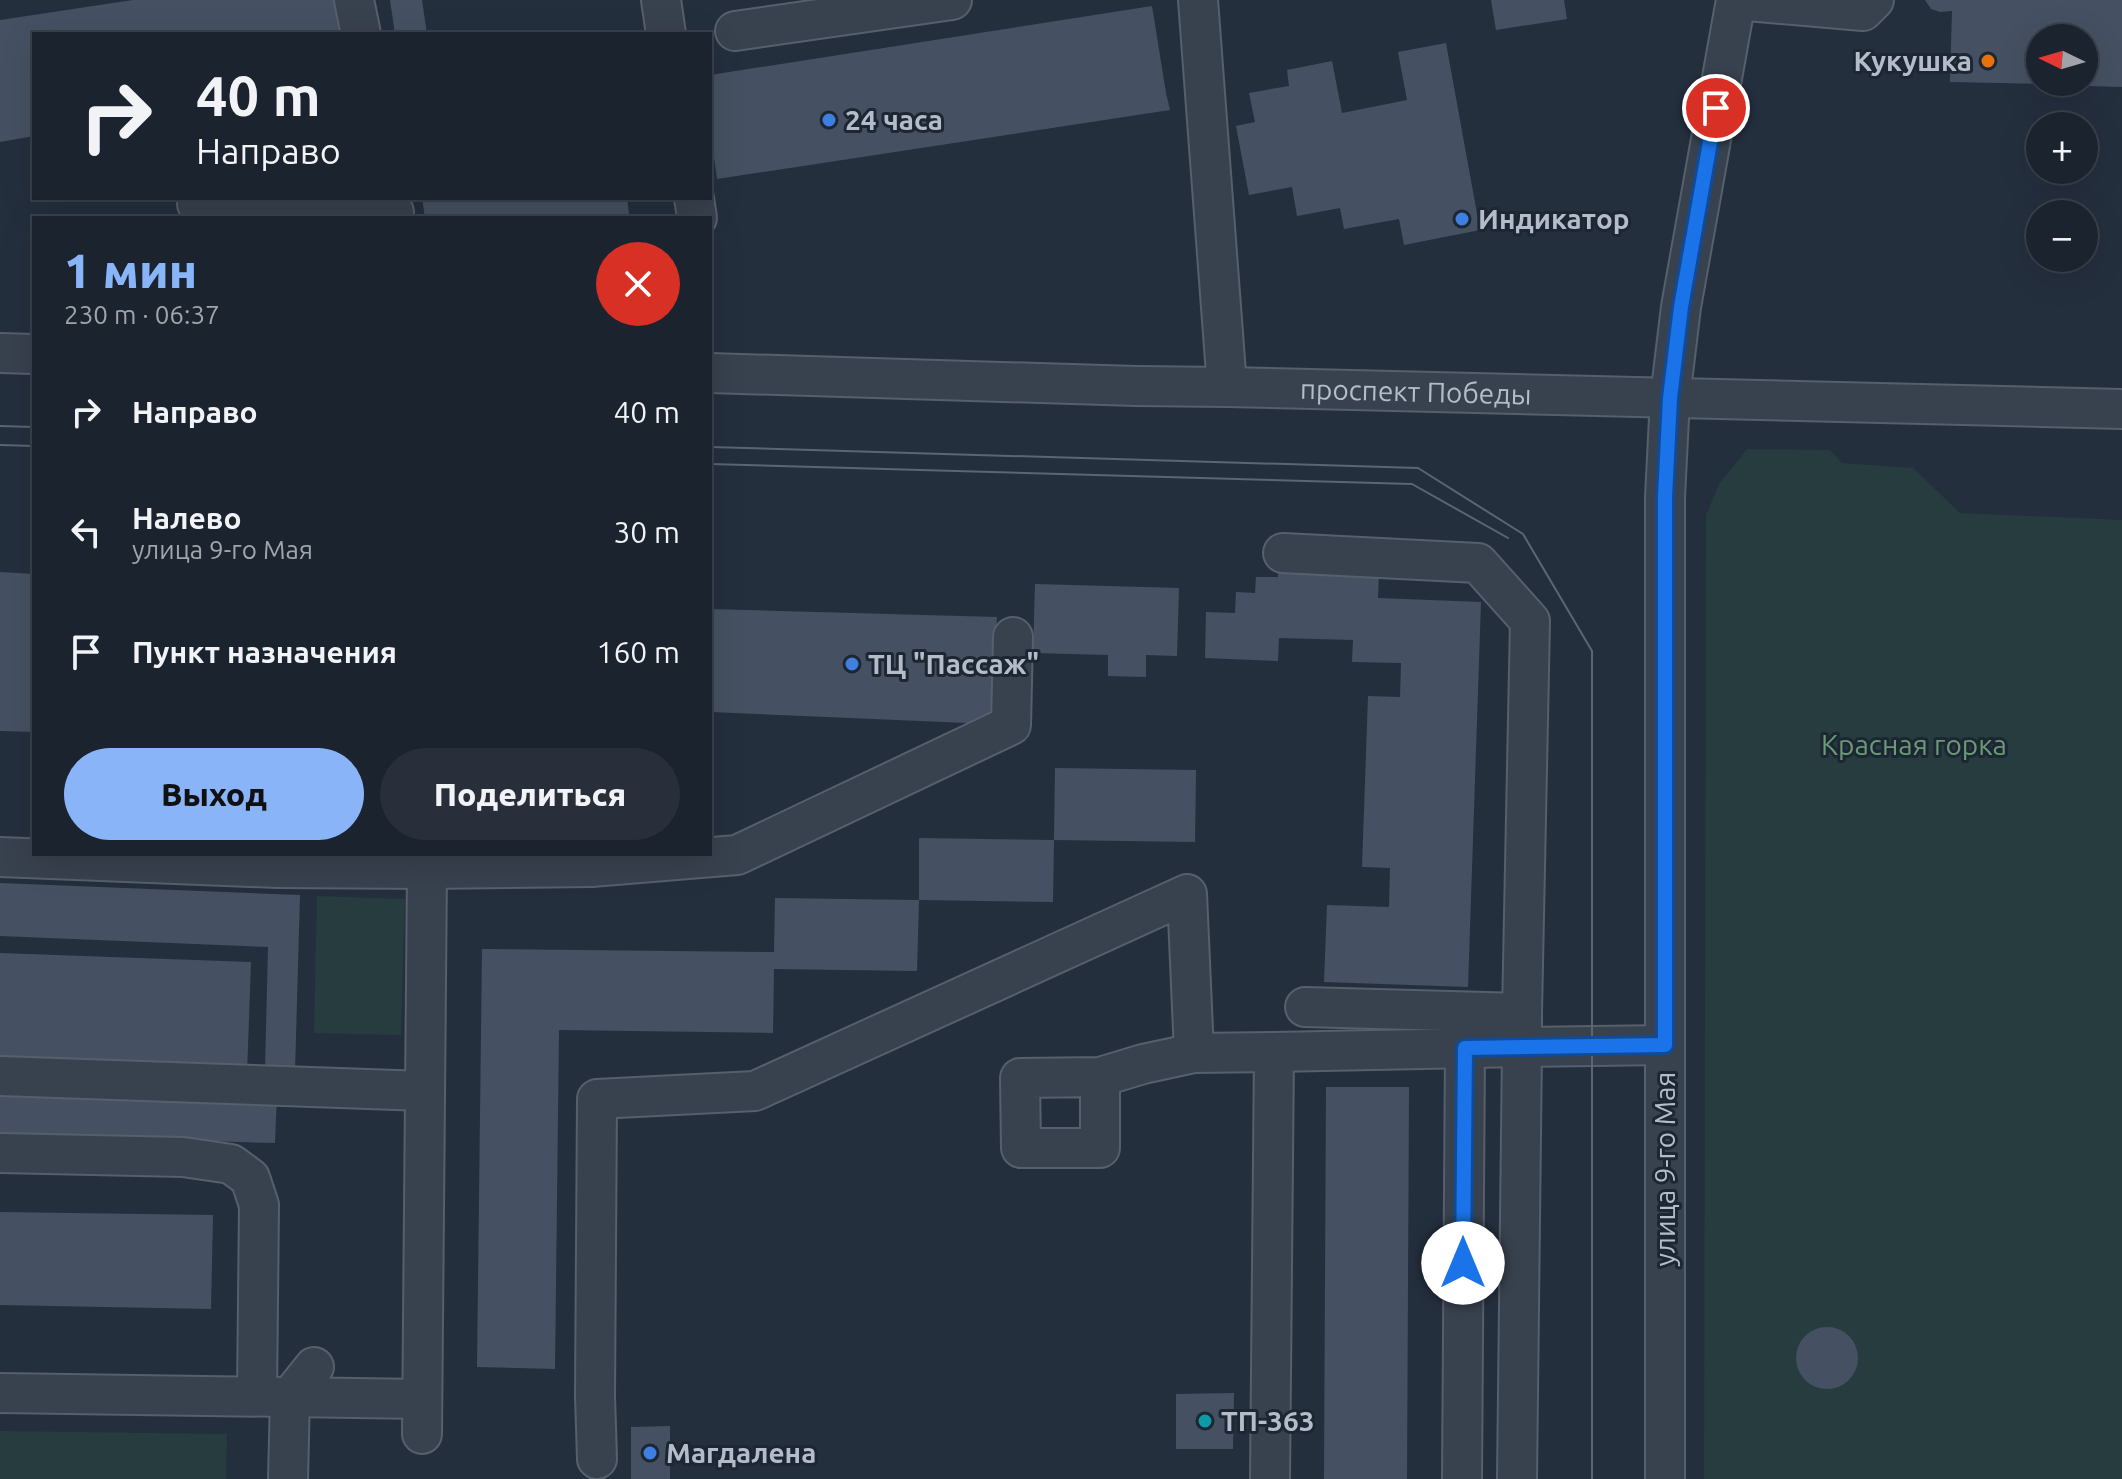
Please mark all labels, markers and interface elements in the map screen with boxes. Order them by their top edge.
north arrow [2026,24,2098,96]
map controls [2026,24,2098,272]
place label: Кукушка [1854,45,1972,76]
marker: Кукушка [1979,52,1997,70]
icon: right [64,64,168,168]
text: 40 m [196,64,321,127]
pin [1682,74,1750,142]
icon: arrive [1694,86,1738,130]
place label: 24 часа [845,104,943,135]
marker: 24 часа [820,111,838,129]
button: + [2026,112,2098,184]
text: Направо [196,130,341,171]
button: − [2026,200,2098,272]
place label: Индикатор [1478,203,1630,234]
marker: Индикатор [1453,210,1471,228]
button: close [596,242,680,326]
text: 1 мин [64,243,197,297]
text: 230 m · 06:37 [64,300,220,329]
street label: проспект Победы [1300,373,1532,409]
icon: right [64,390,108,434]
text: Направо [132,395,258,429]
text: 40 m [613,395,680,429]
text: Налево [132,501,242,535]
icon: left [64,510,108,554]
text: 30 m [613,515,680,549]
text: улица 9-го Мая [132,535,313,564]
icon: arrive [64,630,108,674]
text: Пункт назначения [132,635,397,669]
text: 160 m [596,635,680,669]
place label: ТЦ "Пассаж" [868,648,1039,679]
marker: ТЦ "Пассаж" [843,655,861,673]
park label: Красная горка [1821,729,2007,760]
button: Выход [64,748,364,840]
button: Поделиться [380,748,680,840]
street label: улица 9-го Мая [1649,1072,1680,1266]
position arrow [1421,1221,1505,1305]
place label: ТП-363 [1221,1405,1315,1436]
marker: ТП-363 [1196,1412,1214,1430]
place label: Магдалена [666,1437,816,1468]
marker: Магдалена [641,1444,659,1462]

